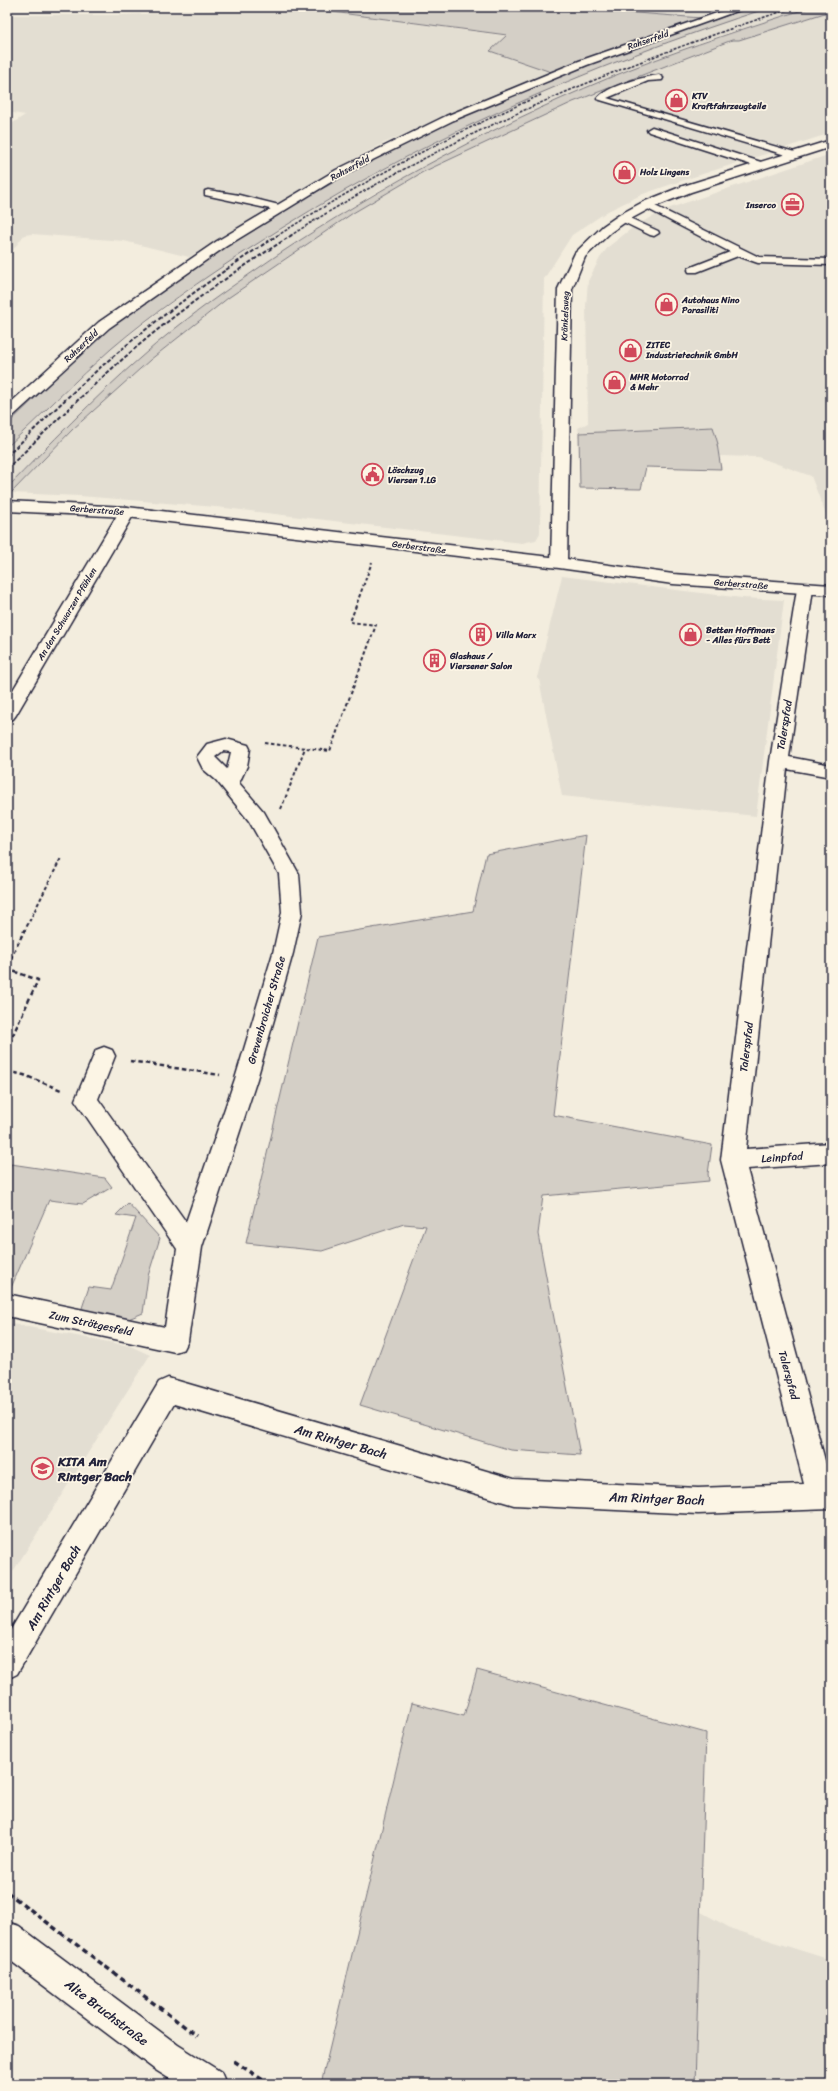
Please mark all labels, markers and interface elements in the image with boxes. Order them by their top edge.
street label: Rahserfeld [625,25,672,55]
shop icon: KTV Kraftfahrzeugteile [663,88,689,114]
place label: KTV Kraftfahrzeugteile [691,88,767,114]
street label: Rahserfeld [327,150,374,185]
shop icon: Holz Lingens [612,159,638,185]
place label: Holz Lingens [639,164,689,180]
office icon: Inserco [779,192,805,218]
place label: Inserco [745,197,776,213]
street label: Kränkelsweg [556,290,574,341]
shop icon: Autohaus Nino Parasiliti [654,292,680,318]
place label: Autohaus Nino Parasiliti [681,292,740,318]
street label: Rahserfeld [60,325,103,366]
shop icon: ZITEC Industrietechnik GmbH [618,337,644,363]
place label: ZITEC Industrietechnik GmbH [645,337,738,363]
shop icon: MHR Motorrad & Mehr [601,369,627,395]
place label: MHR Motorrad & Mehr [629,369,690,395]
public building icon: Löschzug Viersen 1.LG [360,462,386,488]
place label: Löschzug Viersen 1.LG [388,462,437,488]
street label: Gerberstraße [69,500,125,520]
street label: Gerberstraße [391,536,447,558]
street label: An den Schwarzen Pfählen [32,564,101,664]
street label: Gerberstraße [713,574,769,594]
building icon: Villa Marx [468,622,494,648]
shop icon: Betten Hoffmans - Alles fürs Bett [677,622,703,648]
place label: Betten Hoffmans - Alles fürs Bett [706,622,776,648]
place label: Villa Marx [496,627,537,643]
building icon: Glashaus / Viersener Salon [421,648,447,674]
place label: Glashaus / Viersener Salon [449,648,512,674]
street label: Talerspfad [771,698,798,751]
street label: Grevenbroicher Straße [242,954,291,1066]
street label: Talerspfad [734,1020,759,1073]
street label: Leinpfad [761,1146,805,1168]
street label: Zum Strötgesfeld [47,1305,136,1342]
street label: Talerspfad [773,1348,805,1403]
street label: Am Rintger Bach [291,1417,390,1466]
place label: KITA Am Rintger Bach [57,1450,132,1488]
school or university icon: KITA Am Rintger Bach [30,1455,56,1481]
street label: Am Rintger Bach [608,1485,705,1512]
street label: Am Rintger Bach [19,1540,87,1635]
street label: Alte Bruchstraße [59,1972,154,2052]

